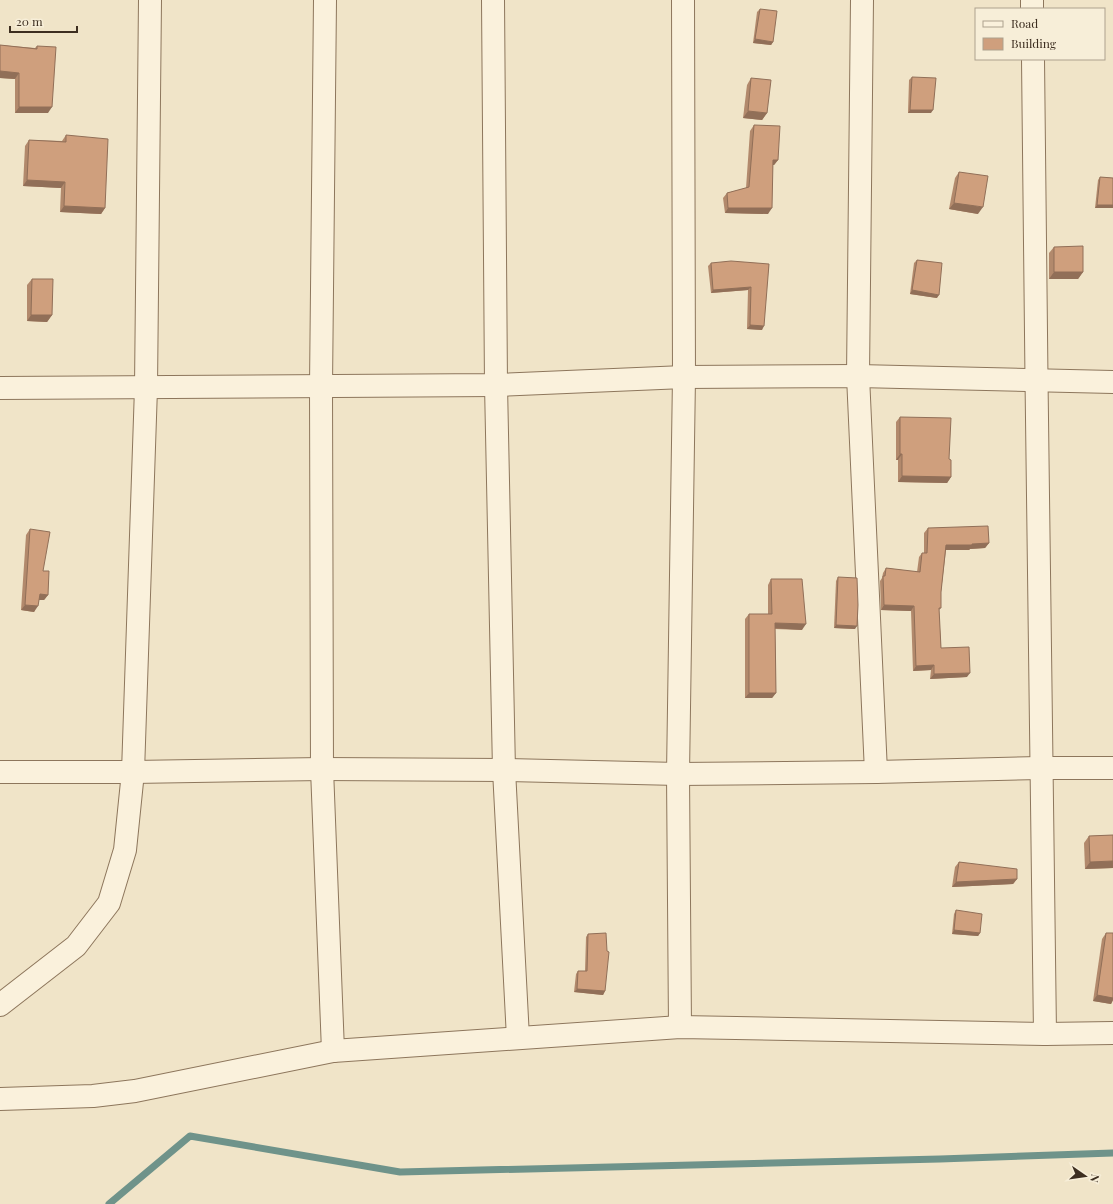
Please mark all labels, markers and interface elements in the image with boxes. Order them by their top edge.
scale bar [10,8,77,34]
legend [975,8,1105,60]
text: 20 m [16,13,43,29]
text: Road [1011,15,1038,31]
text: Building [1011,35,1057,51]
north arrow [1065,1156,1105,1196]
text: N [1087,1173,1103,1184]

